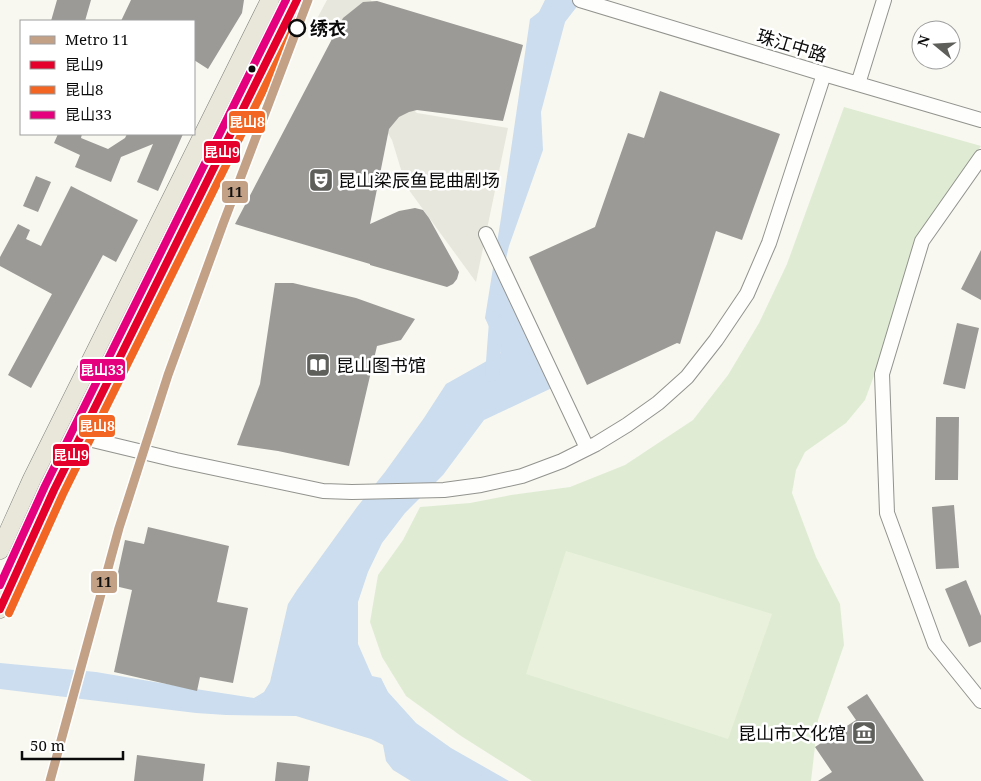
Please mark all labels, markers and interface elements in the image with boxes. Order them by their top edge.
place label: 绣衣 [310,16,346,40]
marker: 绣衣 [288,19,306,37]
legend [20,20,195,135]
north arrow [911,20,961,70]
street label: 珠江中路 [754,23,830,67]
text: Metro 11 [65,29,129,49]
text: N [912,33,934,49]
text: 昆山9 [65,54,103,74]
unlabelled marker [247,64,257,74]
text: 昆山8 [65,79,103,99]
text: 昆山33 [65,104,112,124]
line badge: 昆山8 [228,110,266,134]
text: 昆山8 [229,112,265,131]
line badge: 昆山9 [203,140,241,164]
text: 昆山9 [204,142,240,161]
theatre icon: 昆山梁辰鱼昆曲剧场 [308,167,334,193]
place label: 昆山梁辰鱼昆曲剧场 [338,168,500,192]
line badge: 11 [221,180,249,204]
text: 11 [227,182,243,201]
library icon: 昆山图书馆 [305,352,331,378]
place label: 昆山图书馆 [336,353,426,377]
line badge: 昆山33 [79,358,126,382]
text: 昆山33 [80,360,124,379]
line badge: 昆山8 [78,414,116,438]
text: 昆山8 [79,416,115,435]
line badge: 昆山9 [52,443,90,467]
text: 昆山9 [53,445,89,464]
line badge: 11 [90,570,118,594]
text: 11 [96,572,112,591]
museum icon: 昆山市文化馆 [851,720,877,746]
place label: 昆山市文化馆 [738,721,846,745]
scale bar [22,728,124,760]
text: 50 m [30,735,65,755]

